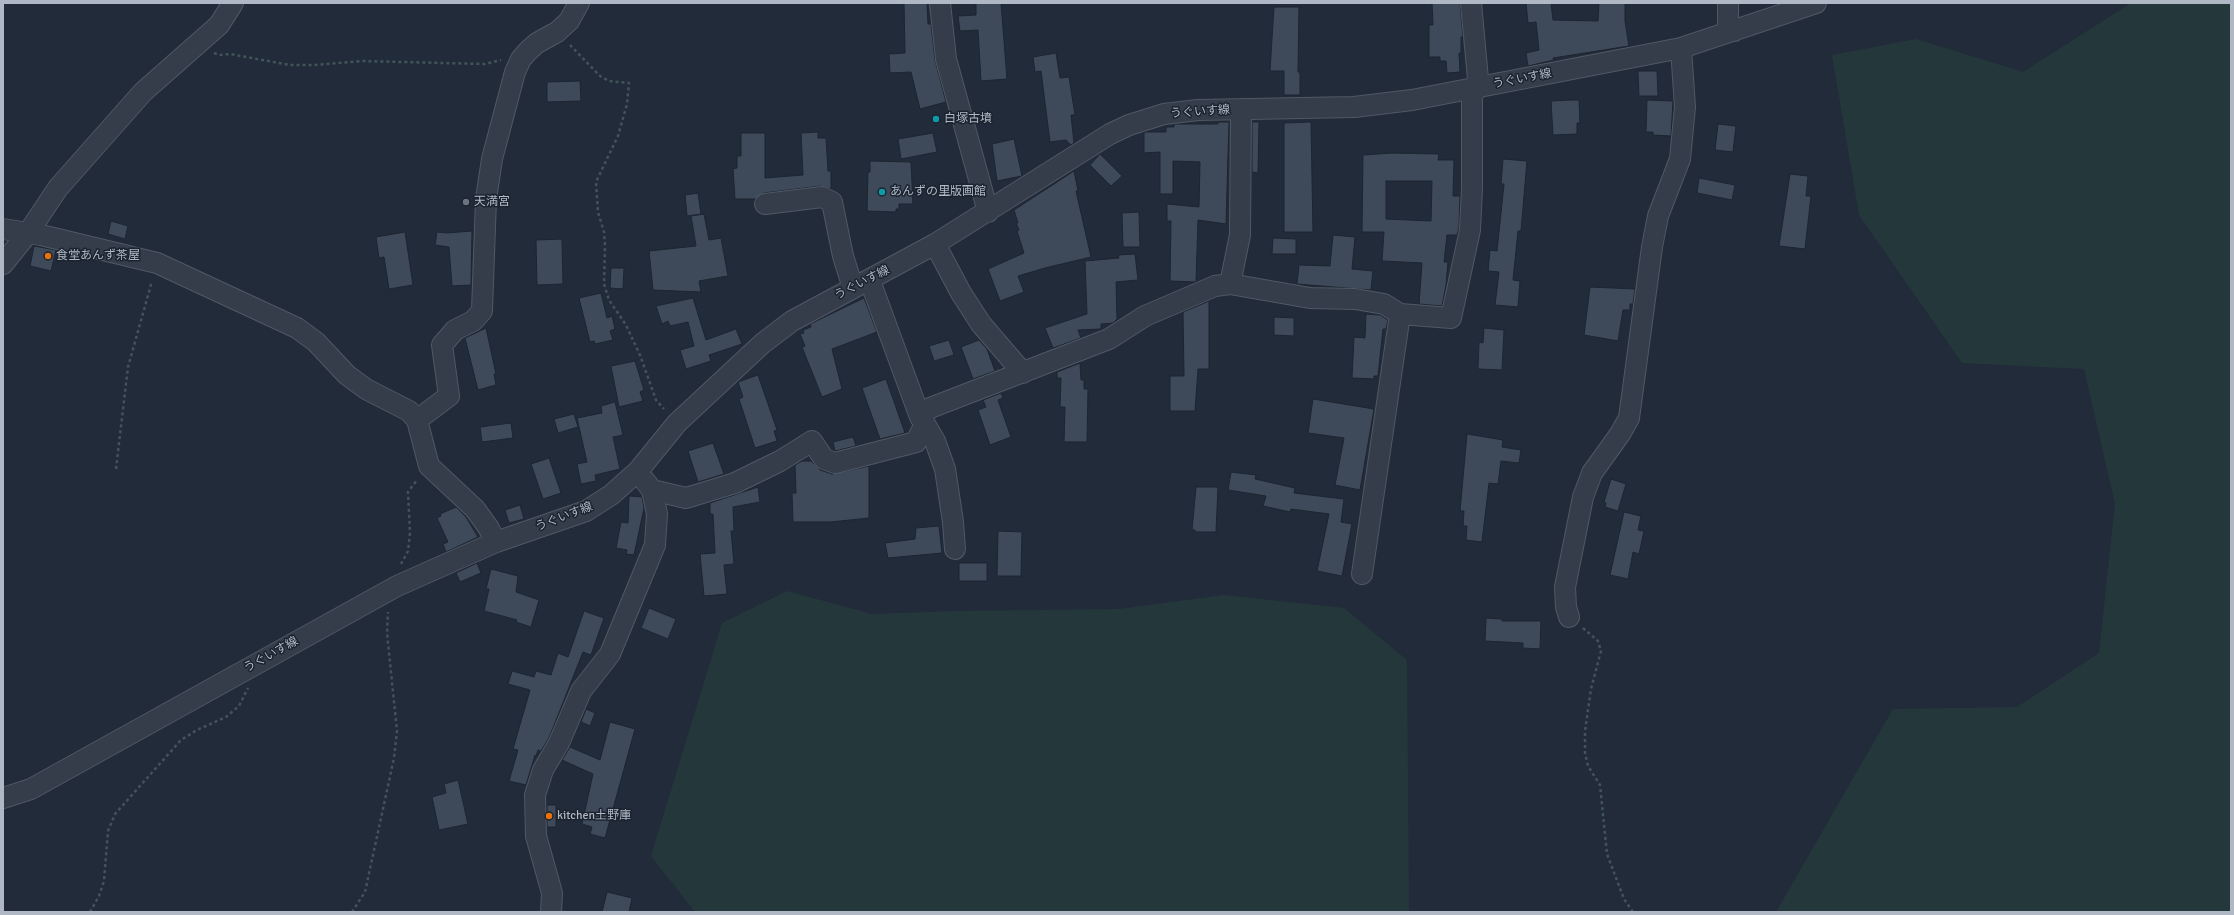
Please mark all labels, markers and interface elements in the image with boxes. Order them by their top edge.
street label: うぐいす線 [1491,66,1553,92]
street label: うぐいす線 [1170,103,1230,121]
place label: 白塚古墳 [944,112,992,126]
marker: 白塚古墳 [931,114,941,124]
place label: あんずの里版画館 [890,185,986,199]
marker: あんずの里版画館 [877,187,887,197]
place label: 天満宮 [474,195,510,209]
marker: 天満宮 [461,197,471,207]
place label: 食堂あんず茶屋 [56,249,140,263]
marker: 食堂あんず茶屋 [43,251,53,261]
street label: うぐいす線 [832,263,892,303]
street label: うぐいす線 [533,500,595,534]
street label: うぐいす線 [241,634,301,676]
place label: kitchen土野庫 [557,809,631,823]
marker: kitchen土野庫 [544,811,554,821]

